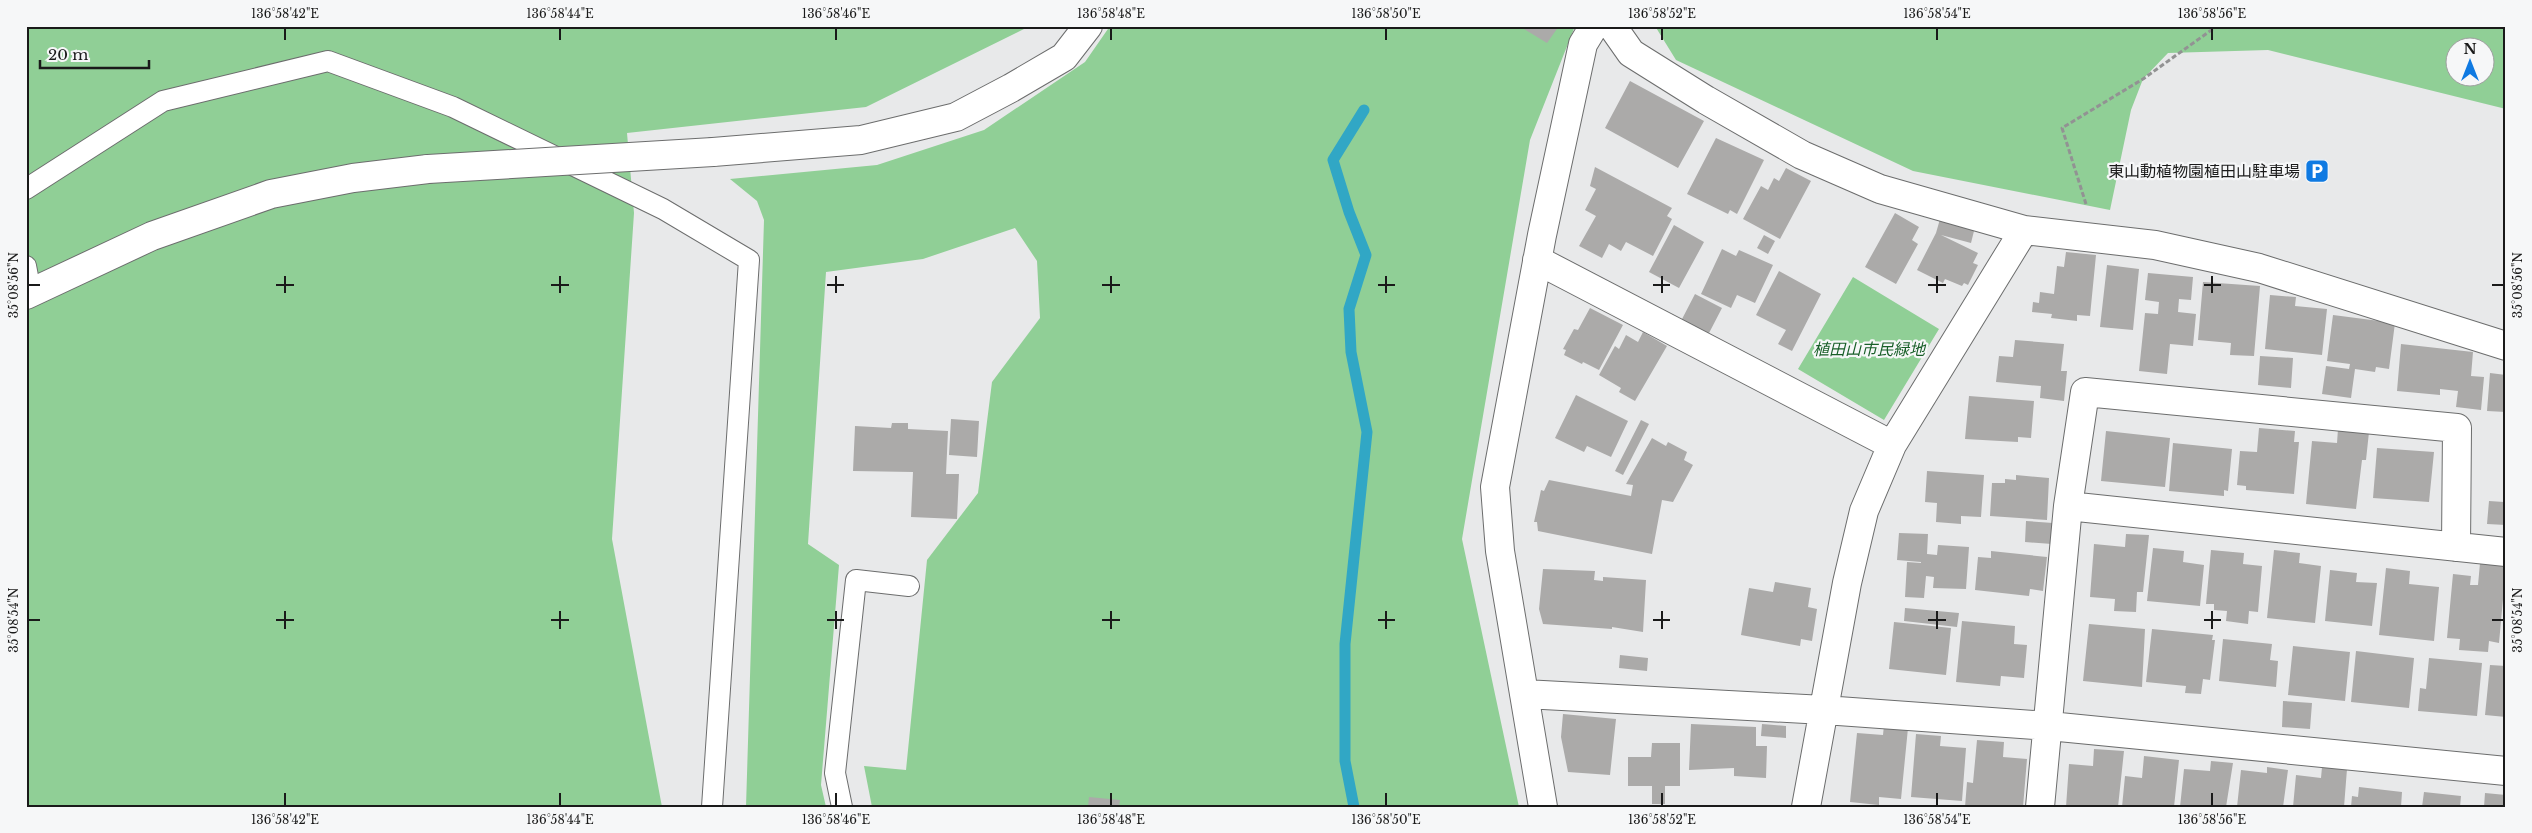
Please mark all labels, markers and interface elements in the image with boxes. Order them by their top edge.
text: 136°58'42"E [251,6,319,21]
text: 136°58'44"E [526,6,594,21]
text: 136°58'46"E [802,6,870,21]
text: 136°58'48"E [1077,6,1145,21]
text: 136°58'50"E [1351,6,1421,21]
text: 136°58'52"E [1628,6,1696,21]
text: 136°58'54"E [1903,6,1971,21]
text: 136°58'56"E [2178,6,2246,21]
scale bar [40,38,149,70]
north arrow [2444,38,2494,88]
text: N [2463,40,2477,58]
text: 20 m [48,45,88,64]
parking icon: 東山動植物園植田山駐車場 [2304,158,2330,184]
place label: 東山動植物園植田山駐車場 [2108,161,2300,181]
text: 35°08'56"N [6,252,21,318]
text: 35°08'56"N [2510,252,2525,318]
park label: 植田山市民緑地 [1813,339,1927,359]
text: 35°08'54"N [6,587,21,653]
text: 35°08'54"N [2510,587,2525,653]
text: 136°58'42"E [251,812,319,827]
text: 136°58'44"E [526,812,594,827]
text: 136°58'46"E [802,812,870,827]
text: 136°58'48"E [1077,812,1145,827]
text: 136°58'50"E [1351,812,1421,827]
text: 136°58'52"E [1628,812,1696,827]
text: 136°58'54"E [1903,812,1971,827]
text: 136°58'56"E [2178,812,2246,827]

